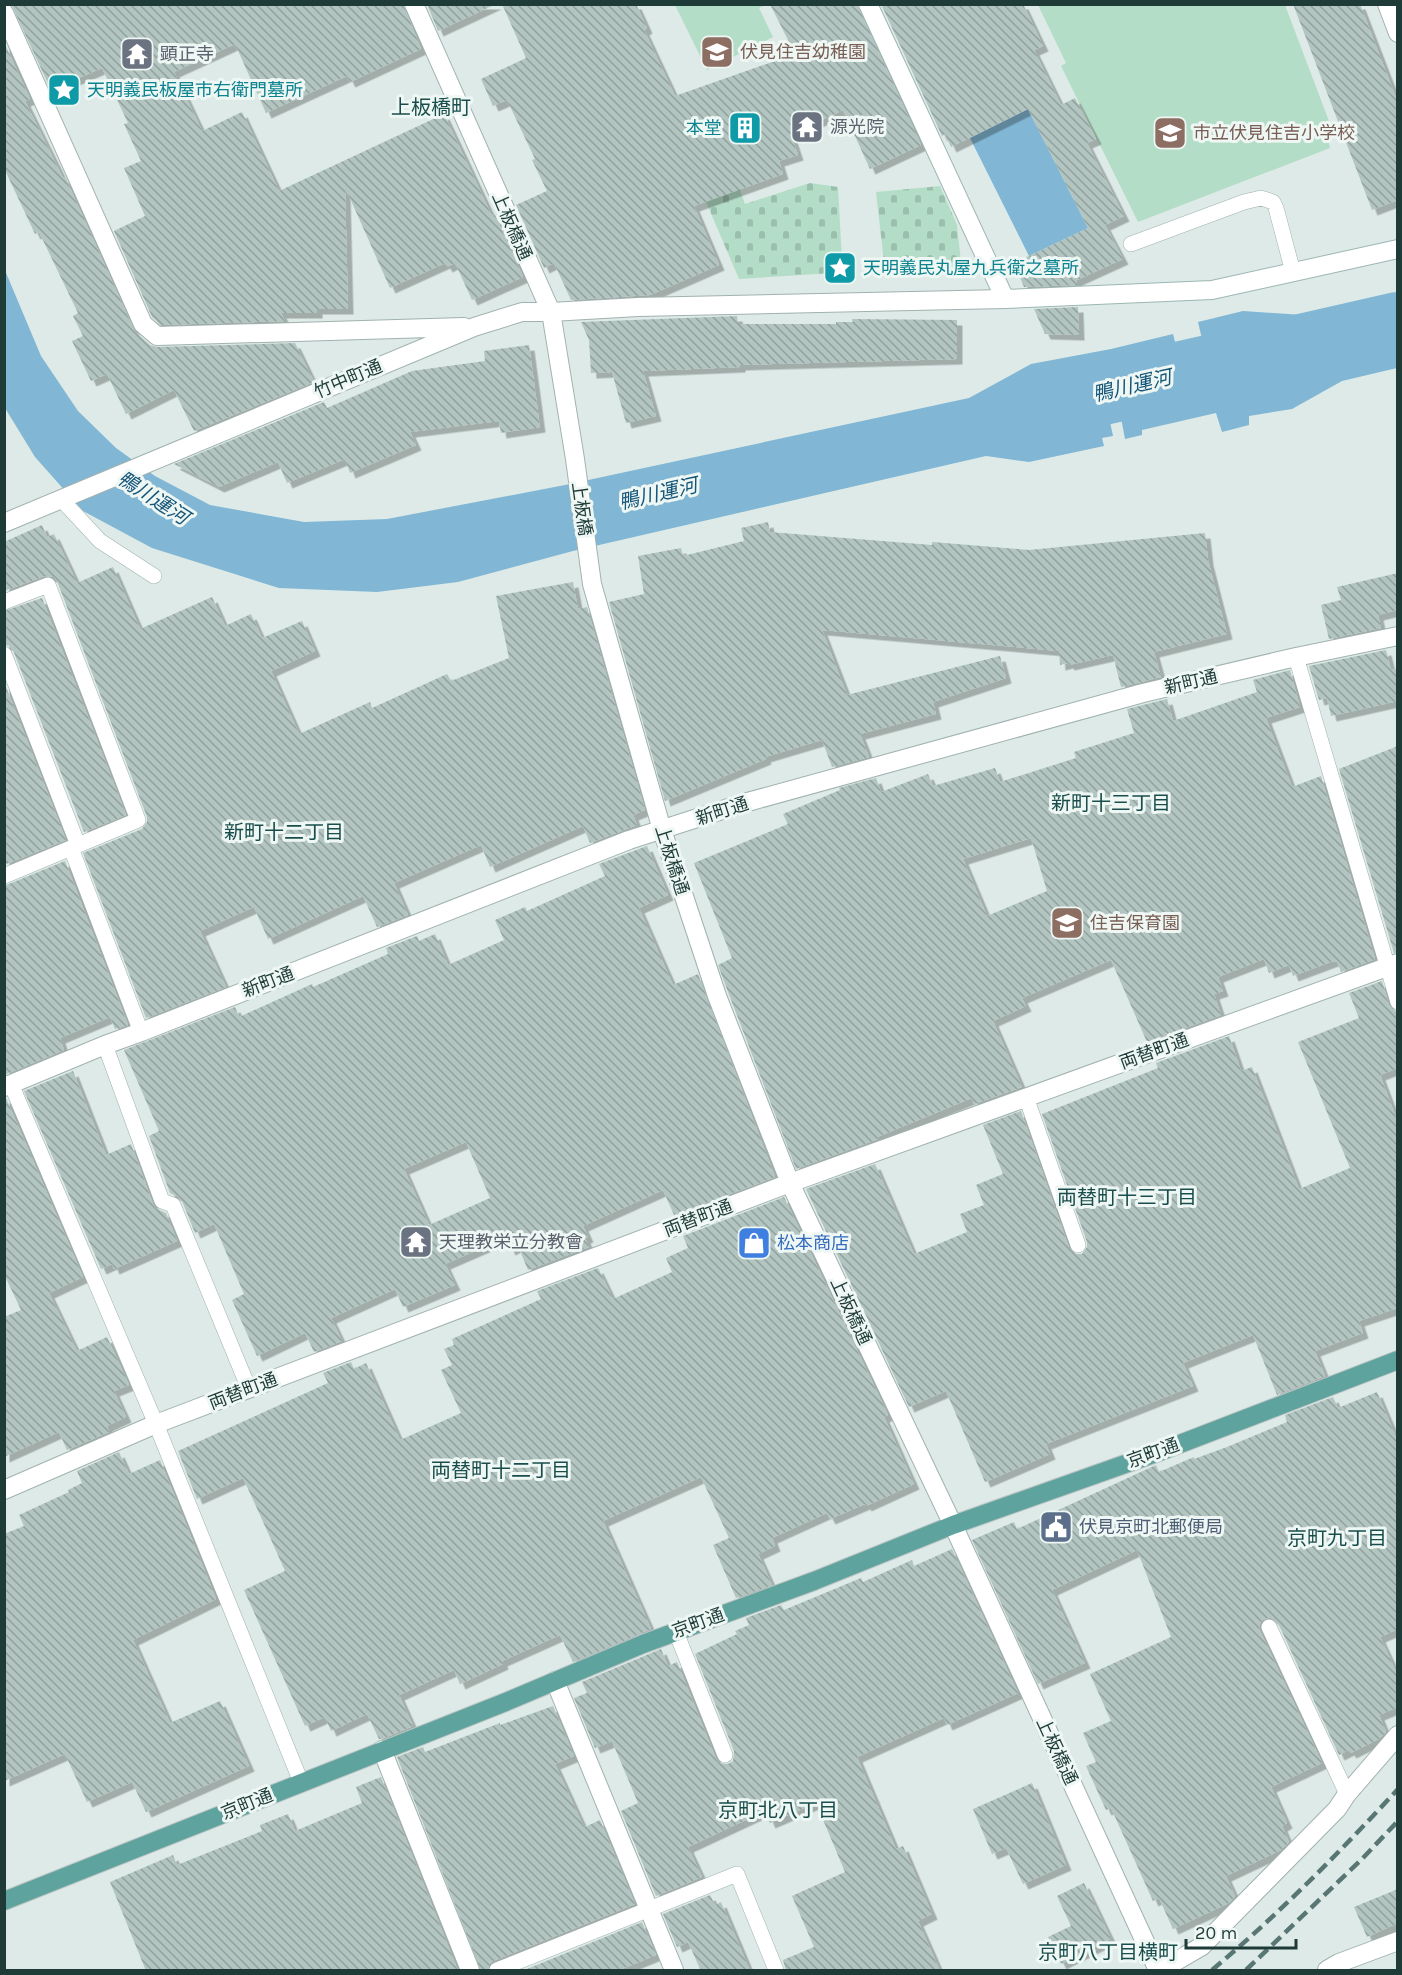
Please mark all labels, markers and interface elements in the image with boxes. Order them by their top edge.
school or university icon: 伏見住吉幼稚園 [699,34,735,70]
temple icon: 顕正寺 [119,36,155,72]
place label: 伏見住吉幼稚園 [740,41,866,63]
place label: 顕正寺 [160,43,214,65]
place icon: 天明義民板屋市右衛門墓所 [46,72,82,108]
place label: 天明義民板屋市右衛門墓所 [87,79,303,101]
district label: 上板橋町 [391,96,471,119]
temple icon: 源光院 [789,109,825,145]
building icon: 本堂 [727,110,763,146]
school or university icon: 市立伏見住吉小学校 [1152,115,1188,151]
place label: 源光院 [830,116,884,138]
place label: 本堂 [686,117,722,139]
place label: 市立伏見住吉小学校 [1193,122,1355,144]
street label: 上板橋通 [487,189,537,263]
place icon: 天明義民丸屋九兵衛之墓所 [822,250,858,286]
place label: 天明義民丸屋九兵衛之墓所 [863,257,1079,279]
street label: 竹中町通 [311,355,385,403]
water label: 鴨川運河 [1090,365,1177,406]
water label: 鴨川運河 [113,467,196,532]
water label: 鴨川運河 [616,473,703,514]
street label: 上板橋 [567,481,597,537]
street label: 新町通 [1162,665,1220,699]
street label: 新町通 [693,792,751,830]
district label: 新町十三丁目 [1051,792,1171,815]
district label: 新町十二丁目 [224,821,344,844]
street label: 上板橋通 [650,822,694,898]
school or university icon: 住吉保育園 [1049,905,1085,941]
place label: 住吉保育園 [1090,912,1180,934]
street label: 新町通 [239,962,297,1002]
street label: 両替町通 [1116,1028,1192,1074]
district label: 両替町十三丁目 [1057,1186,1197,1209]
street label: 両替町通 [660,1195,736,1241]
temple icon: 天理教栄立分教會 [398,1224,434,1260]
shop icon: 松本商店 [736,1225,772,1261]
place label: 天理教栄立分教會 [439,1231,583,1253]
place label: 松本商店 [777,1232,849,1254]
street label: 上板橋通 [826,1274,876,1348]
street label: 両替町通 [205,1368,281,1414]
street label: 京町通 [1124,1433,1182,1473]
district label: 両替町十二丁目 [431,1459,571,1482]
public building icon: 伏見京町北郵便局 [1038,1509,1074,1545]
place label: 伏見京町北郵便局 [1079,1516,1223,1538]
district label: 京町九丁目 [1287,1527,1387,1550]
street label: 京町通 [669,1603,727,1643]
street label: 上板橋通 [1032,1714,1082,1788]
street label: 京町通 [218,1784,276,1824]
district label: 京町北八丁目 [718,1799,838,1822]
scale bar [1186,1912,1296,1950]
text: 20 m [1195,1922,1237,1944]
district label: 京町八丁目横町 [1038,1941,1178,1964]

